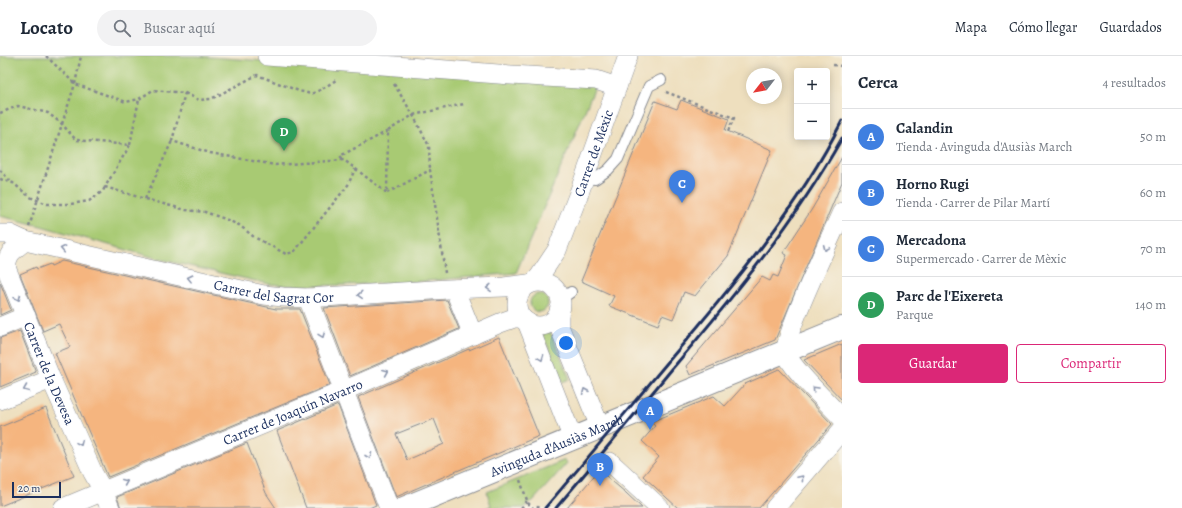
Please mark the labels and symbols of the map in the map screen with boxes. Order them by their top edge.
north arrow [746,68,782,104]
street label: Carrer de Mèxic [569,107,618,199]
pin: D [271,118,297,151]
pin: C [669,170,695,203]
one-way arrow [823,244,831,251]
one-way arrow [60,246,66,254]
one-way arrow [187,275,193,283]
street label: Carrer del Sagrat Cor [212,275,335,308]
one-way arrow [486,284,492,292]
one-way arrow [357,291,363,300]
one-way arrow [13,293,21,301]
street label: Carrer de la Devesa [19,319,80,428]
one-way arrow [317,331,325,338]
your location [556,333,576,353]
one-way arrow [537,355,545,362]
one-way arrow [382,369,390,377]
street label: Carrer de Joaquín Navarro [220,374,366,450]
one-way arrow [22,384,30,392]
one-way arrow [813,386,820,394]
one-way arrow [582,387,590,395]
pin: A [637,397,663,430]
street label: Avinguda d'Ausiàs March [486,409,627,482]
one-way arrow [75,440,83,447]
one-way arrow [364,452,372,459]
pin: B [587,453,613,486]
one-way arrow [796,476,803,483]
one-way arrow [120,479,128,487]
scale bar [12,480,61,499]

